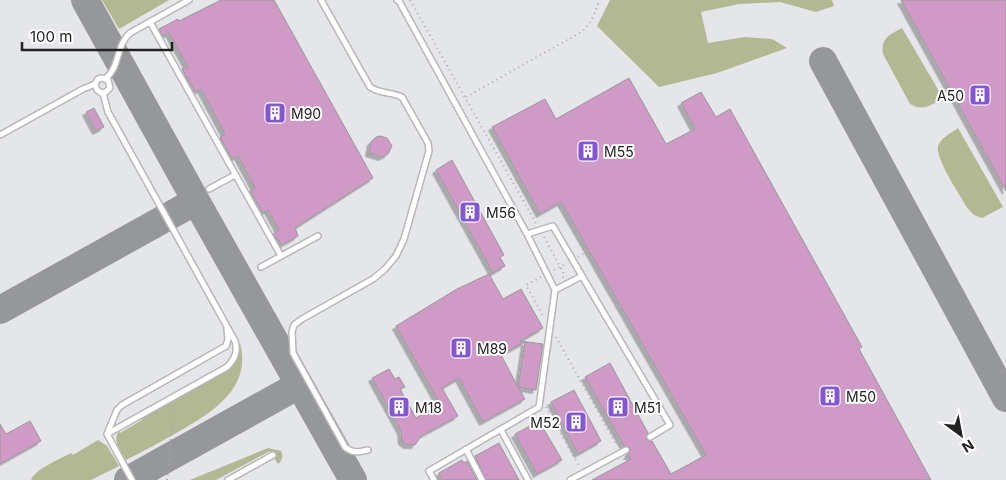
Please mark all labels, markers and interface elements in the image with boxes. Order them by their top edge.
scale bar [22,20,172,52]
text: 100 m [30,27,72,46]
building icon: A50 [968,83,992,107]
place label: A50 [937,87,964,104]
building icon: M90 [263,101,287,125]
place label: M90 [291,105,321,122]
building icon: M55 [576,139,600,163]
place label: M55 [604,143,634,160]
building icon: M56 [458,200,482,224]
place label: M56 [486,204,516,221]
building icon: M89 [449,336,473,360]
place label: M89 [477,340,507,357]
building icon: M50 [818,384,842,408]
place label: M50 [846,388,876,405]
building icon: M18 [387,395,411,419]
building icon: M51 [606,395,630,419]
place label: M18 [415,399,442,416]
place label: M51 [634,399,661,416]
building icon: M52 [564,410,588,434]
north arrow [936,410,986,460]
place label: M52 [530,414,560,431]
text: N [959,436,977,456]

